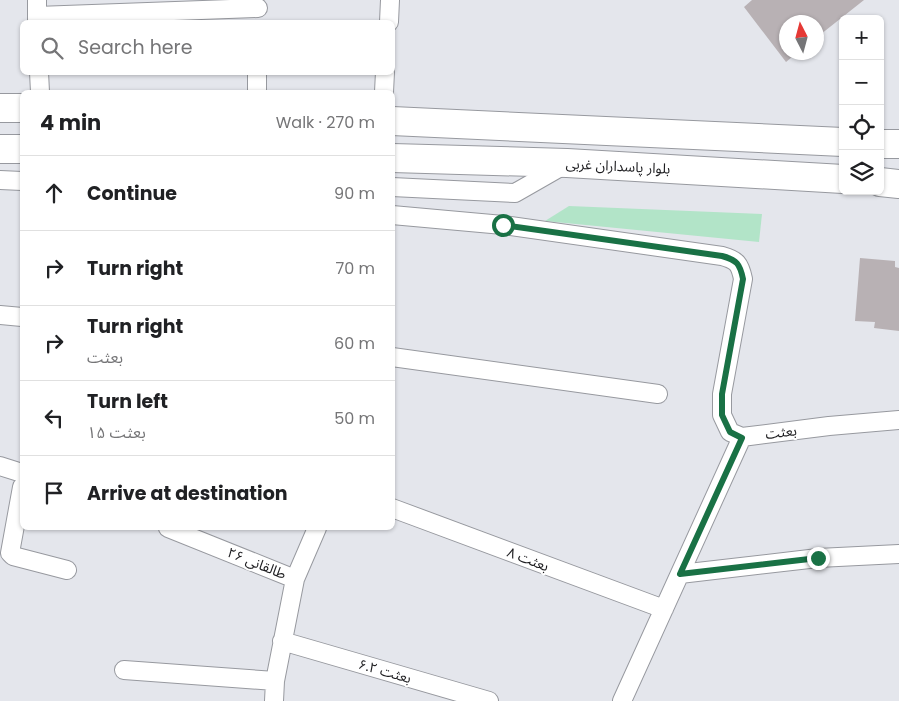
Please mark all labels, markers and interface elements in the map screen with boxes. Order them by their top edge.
north arrow [779,15,824,60]
map controls [839,15,884,195]
button: + [839,15,884,60]
search box [20,20,395,75]
icon: search [38,34,66,62]
text: Search here [78,34,192,61]
button: − [839,60,884,105]
button: locate [839,105,884,150]
text: 4 min [40,108,101,137]
text: Walk · 270 m [276,111,375,134]
button: layers [839,150,884,195]
street label: بلوار پاسداران غربی [565,153,671,179]
icon: ahead [40,179,68,207]
text: Continue [87,180,177,207]
text: 90 m [334,182,375,205]
route start [492,214,515,237]
icon: right [40,254,68,282]
text: Turn right [87,255,183,282]
text: 70 m [335,257,375,280]
text: Turn right [87,313,183,340]
icon: right [40,329,68,357]
text: 60 m [334,332,375,355]
text: بعثت [87,346,123,369]
text: Turn left [87,388,168,415]
icon: left [40,404,68,432]
text: 50 m [334,407,375,430]
street label: بعثت [764,420,798,444]
text: بعثت ۱۵ [87,421,146,444]
icon: arrive [40,479,68,507]
text: Arrive at destination [87,480,288,507]
street label: طالقانی ۲۶ [224,542,290,584]
street label: بعثت ۸ [504,542,552,576]
route end [807,547,830,570]
street label: بعثت ۶.۲ [356,654,414,688]

